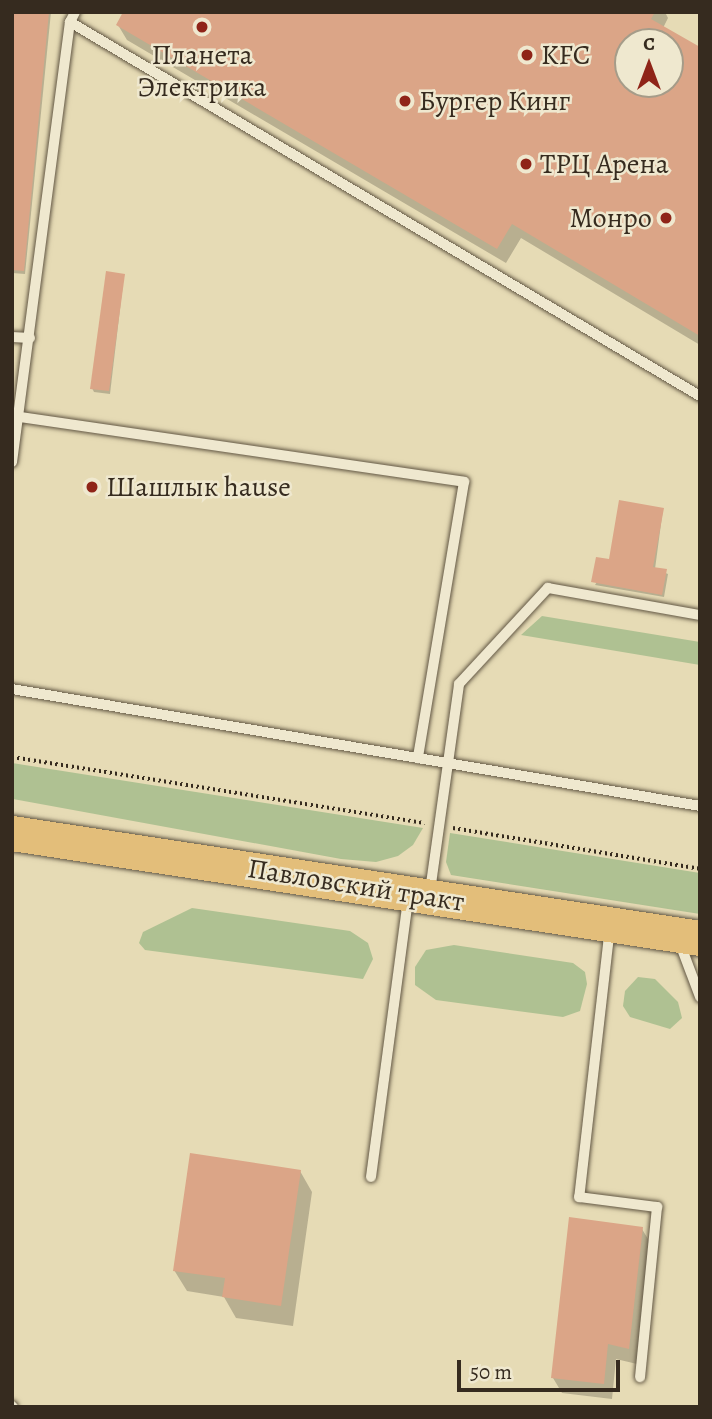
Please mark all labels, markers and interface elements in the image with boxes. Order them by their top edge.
marker: Планета Электрика [194,19,210,35]
north arrow [614,28,684,98]
text: С [643,31,655,57]
place label: Планета Электрика [138,38,266,104]
place label: KFC [541,38,590,72]
marker: KFC [519,47,535,63]
place label: Бургер Кинг [419,84,570,118]
marker: Бургер Кинг [397,93,413,109]
place label: ТРЦ Арена [540,147,669,181]
marker: ТРЦ Арена [518,156,534,172]
place label: Монро [569,201,652,235]
marker: Монро [658,210,674,226]
place label: Шашлык hause [106,470,291,504]
marker: Шашлык hause [84,479,100,495]
street label: Павловский тракт [245,851,467,919]
scale bar [460,1346,623,1390]
text: 50 m [470,1358,512,1386]

